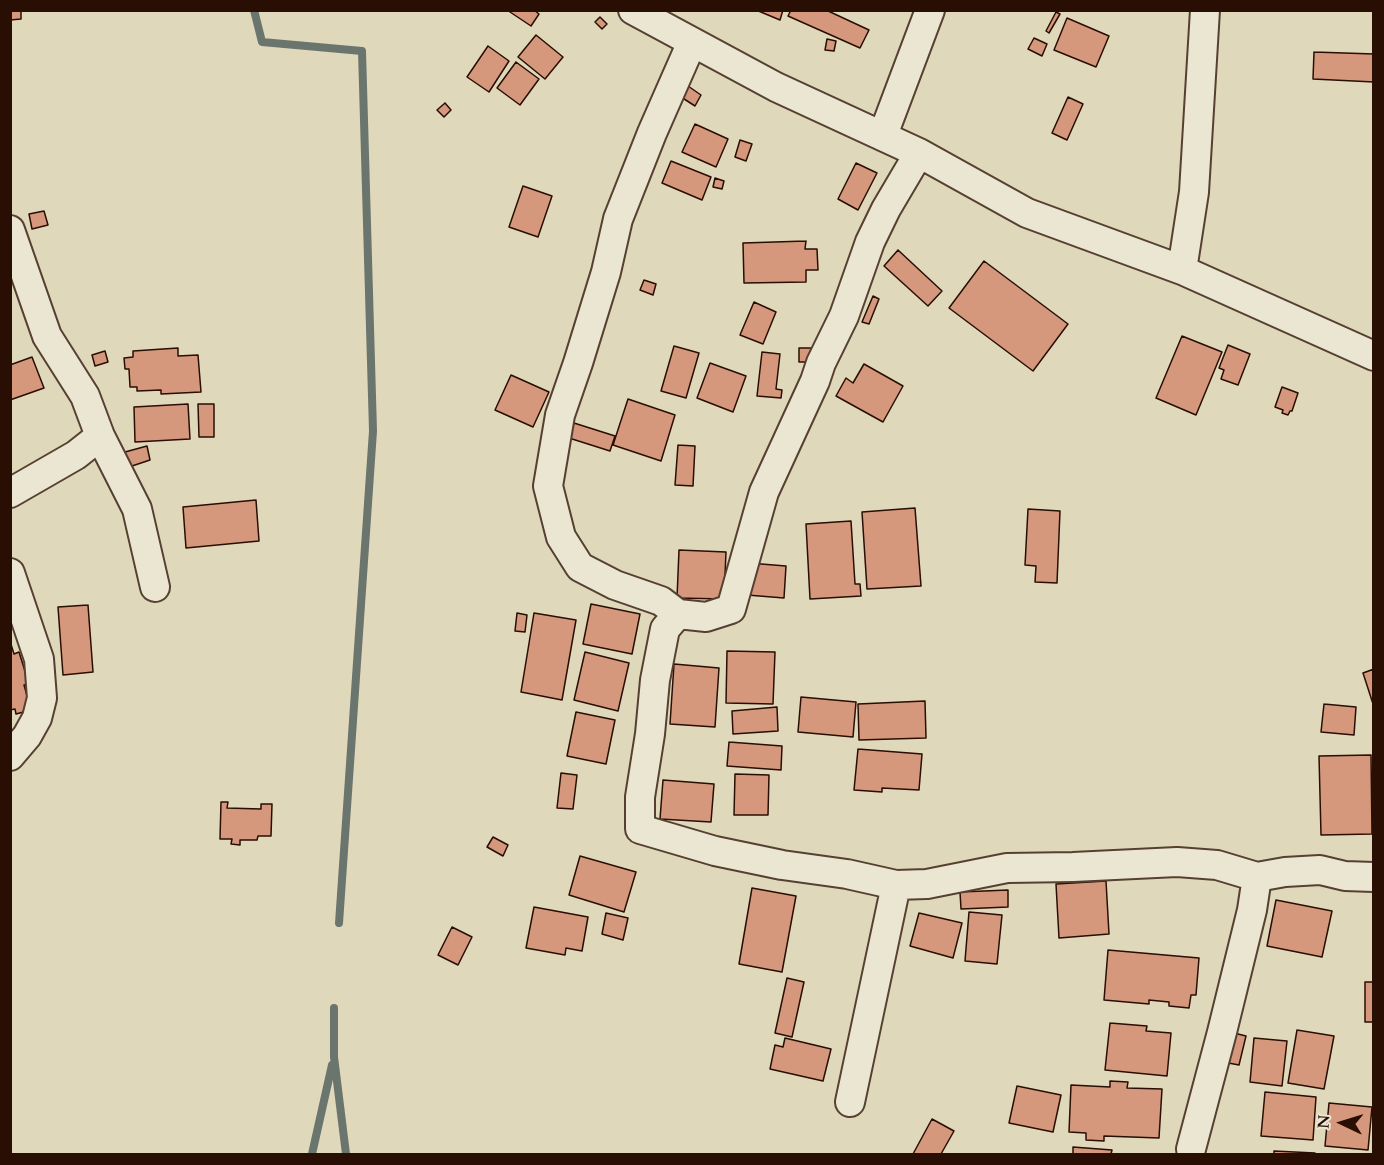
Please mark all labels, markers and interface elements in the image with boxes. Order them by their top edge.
north arrow [1312,1093,1372,1153]
text: N [1313,1114,1336,1129]

